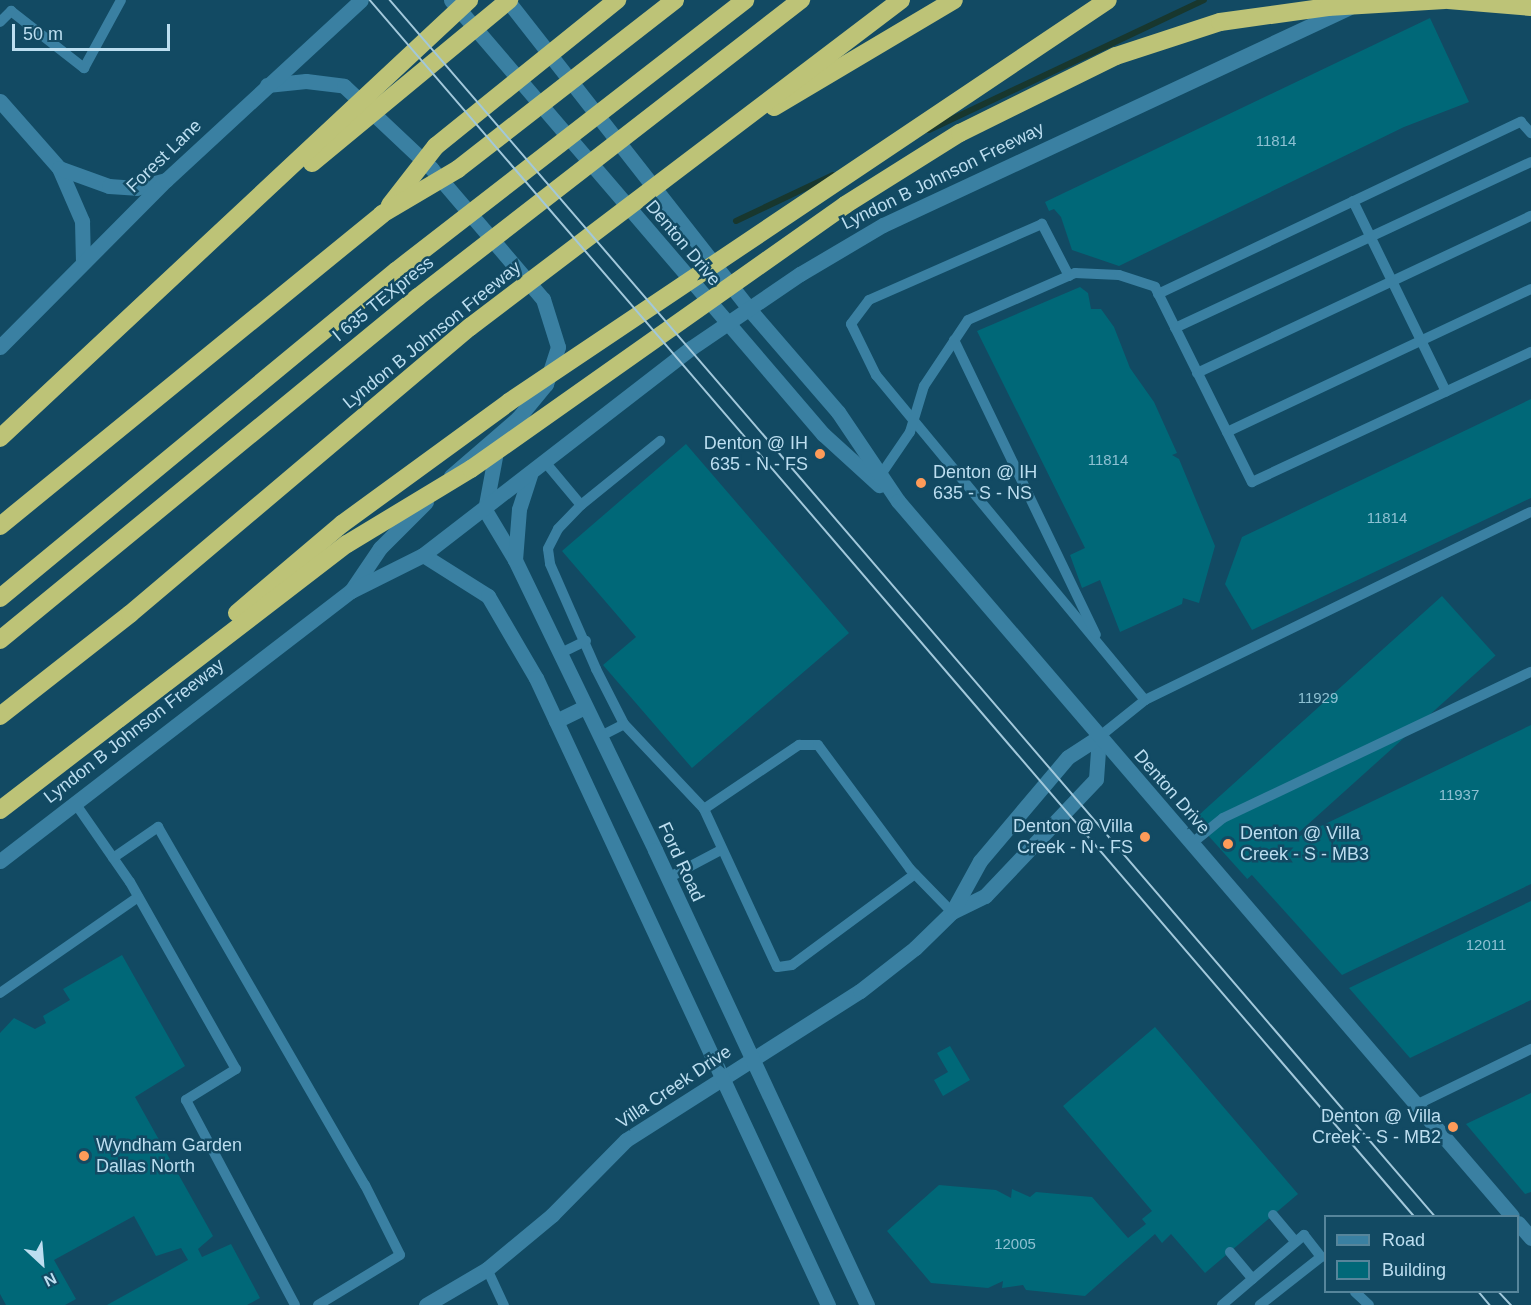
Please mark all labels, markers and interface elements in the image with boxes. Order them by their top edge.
scale bar [15,12,172,50]
text: 50 m [23,24,63,44]
street label: Forest Lane [122,115,206,197]
street label: Lyndon B Johnson Freeway [838,118,1048,234]
house number: 11814 [1256,132,1296,150]
street label: Denton Drive [641,196,725,290]
street label: I 635 TEXpress [328,252,438,346]
street label: Lyndon B Johnson Freeway [339,257,525,413]
place label: Denton @ IH 635 - N - FS [704,433,808,476]
marker: Denton @ IH 635 - N - FS [813,447,827,461]
house number: 11814 [1088,451,1128,469]
place label: Denton @ IH 635 - S - NS [933,462,1037,504]
marker: Denton @ IH 635 - S - NS [914,476,928,490]
house number: 11814 [1367,509,1407,527]
street label: Lyndon B Johnson Freeway [40,654,228,808]
house number: 11929 [1298,689,1338,707]
street label: Denton Drive [1129,745,1215,839]
house number: 11937 [1439,786,1479,804]
place label: Denton @ Villa Creek - N - FS [1013,816,1133,858]
street label: Ford Road [653,819,709,905]
place label: Denton @ Villa Creek - S - MB3 [1240,823,1369,866]
marker: Denton @ Villa Creek - N - FS [1138,830,1152,844]
marker: Denton @ Villa Creek - S - MB3 [1221,837,1235,851]
house number: 12011 [1466,936,1506,954]
street label: Villa Creek Drive [613,1041,735,1133]
place label: Denton @ Villa Creek - S - MB2 [1312,1106,1441,1148]
marker: Denton @ Villa Creek - S - MB2 [1446,1120,1460,1134]
place label: Wyndham Garden Dallas North [96,1135,242,1178]
marker: Wyndham Garden Dallas North [77,1149,91,1163]
legend [1324,1215,1519,1293]
text: Road [1382,1230,1425,1250]
north arrow [12,1233,72,1293]
house number: 12005 [994,1235,1036,1253]
text: Building [1382,1260,1446,1280]
text: N [41,1269,59,1290]

